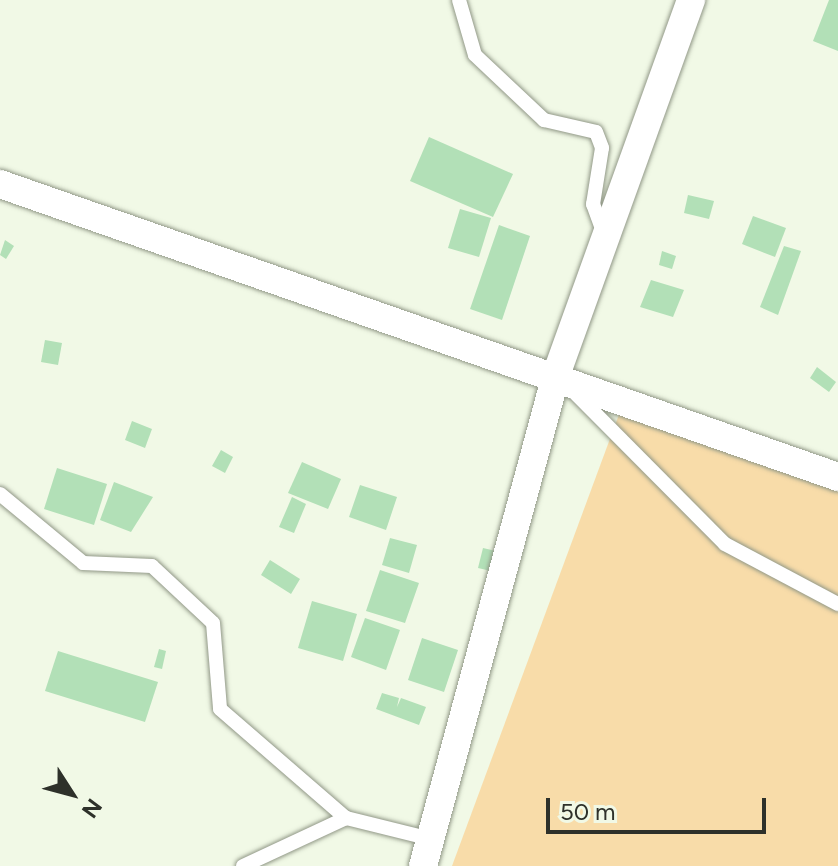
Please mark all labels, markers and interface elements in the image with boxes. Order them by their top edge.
north arrow [32,754,112,834]
scale bar [550,782,770,832]
text: N [76,794,108,823]
text: 50 m [560,797,616,826]

